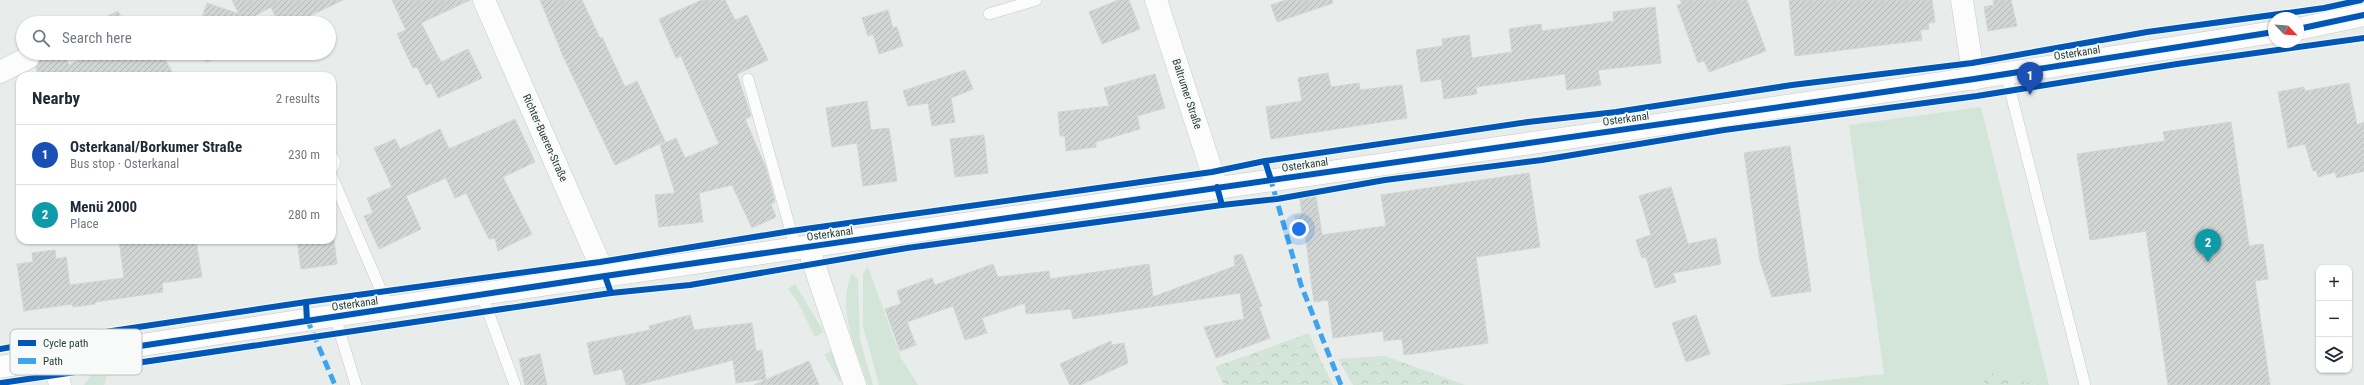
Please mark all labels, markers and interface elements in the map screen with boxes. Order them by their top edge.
north arrow [2268,12,2304,48]
search box [16,16,336,60]
icon: search [30,27,52,49]
text: Search here [62,29,132,47]
street label: Osterkanal [2053,43,2101,63]
street label: Baltrumer Straße [1169,57,1205,131]
pin: 1 [2017,62,2043,95]
text: Nearby [32,88,80,108]
text: 2 results [276,91,320,106]
street label: Richter-Bueren-Straße [520,92,570,184]
street label: Osterkanal [1602,109,1650,129]
text: Osterkanal/Borkumer Straße [70,138,242,156]
text: 1 [42,147,48,162]
text: 230 m [288,147,320,162]
street label: Osterkanal [1281,155,1329,175]
text: Bus stop · Osterkanal [70,156,179,171]
text: Menü 2000 [70,198,137,216]
text: 2 [42,207,48,222]
text: 280 m [288,207,320,222]
text: Place [70,216,99,231]
your location [1289,219,1309,239]
street label: Osterkanal [806,224,854,244]
pin: 2 [2195,229,2221,262]
map controls [2316,265,2352,373]
button: + [2316,265,2352,301]
street label: Osterkanal [331,294,379,314]
button: − [2316,301,2352,337]
legend [10,329,142,375]
text: Cycle path [43,337,88,350]
button: layers [2316,337,2352,373]
text: Path [43,355,63,368]

